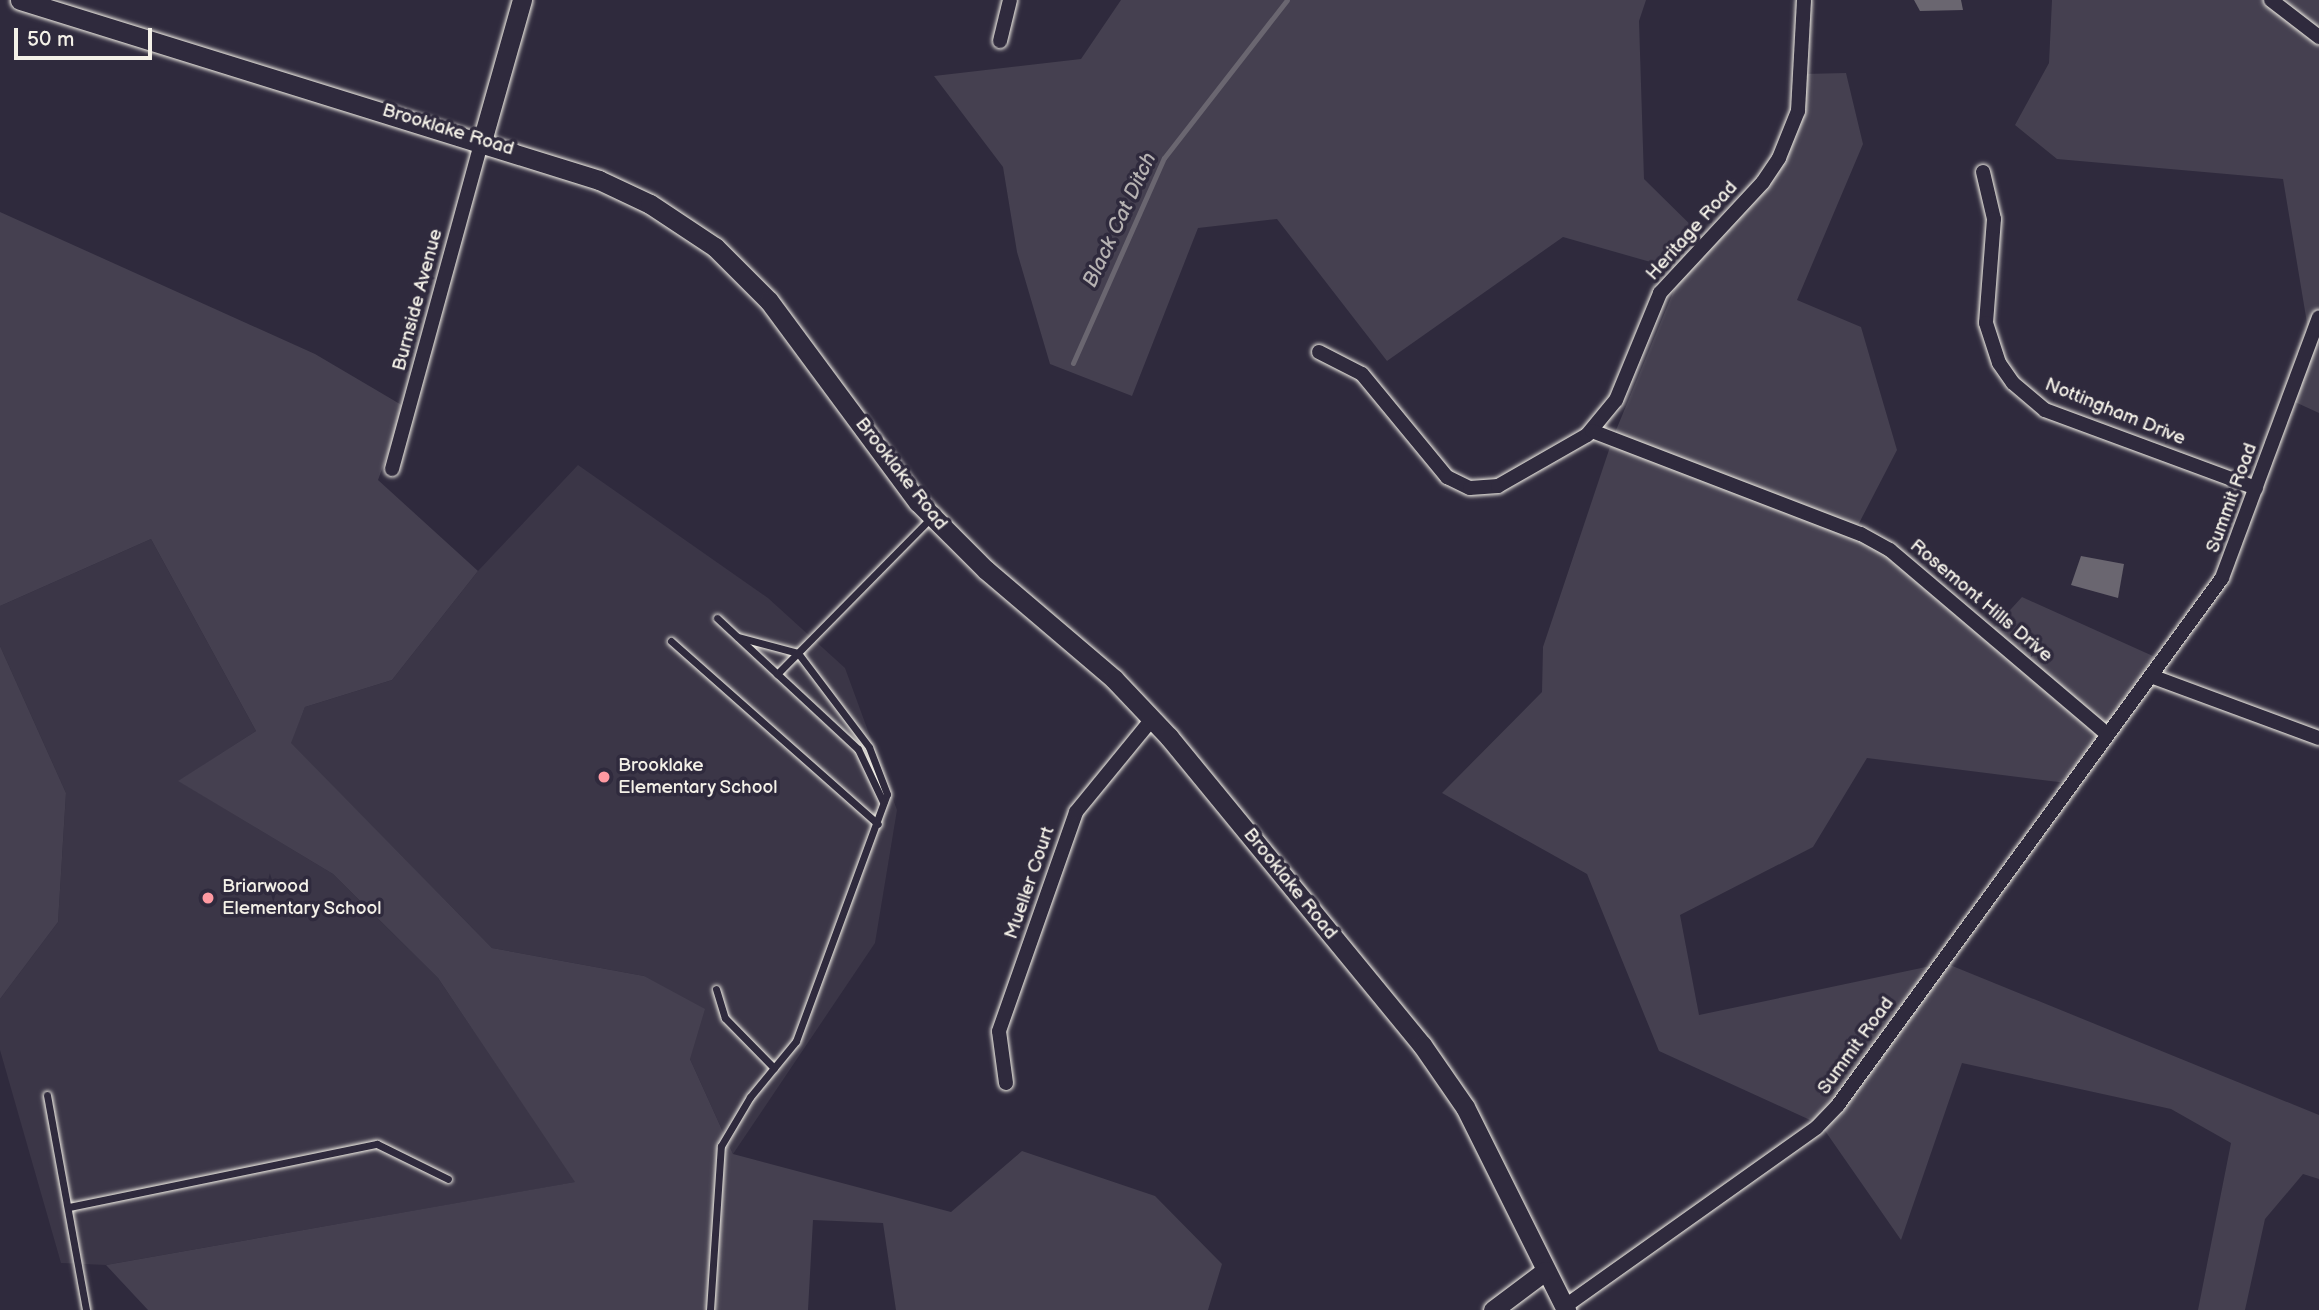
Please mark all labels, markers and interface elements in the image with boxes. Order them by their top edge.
scale bar [18,14,156,58]
text: 50 m [27,27,74,52]
street label: Brooklake Road [379,99,517,161]
water label: Black Cat Ditch [1078,149,1162,291]
street label: Heritage Road [1641,177,1743,285]
street label: Burnside Avenue [388,227,448,373]
street label: Nottingham Drive [2041,373,2189,451]
street label: Brooklake Road [850,413,952,535]
street label: Summit Road [2202,440,2262,556]
street label: Rosemont Hills Drive [1905,535,2057,667]
place label: Brooklake Elementary School [618,755,779,799]
marker: Brooklake Elementary School [596,769,612,785]
street label: Mueller Court [1000,824,1060,942]
street label: Brooklake Road [1238,824,1342,944]
place label: Briarwood Elementary School [222,876,383,920]
marker: Briarwood Elementary School [200,890,216,906]
street label: Summit Road [1813,993,1899,1099]

